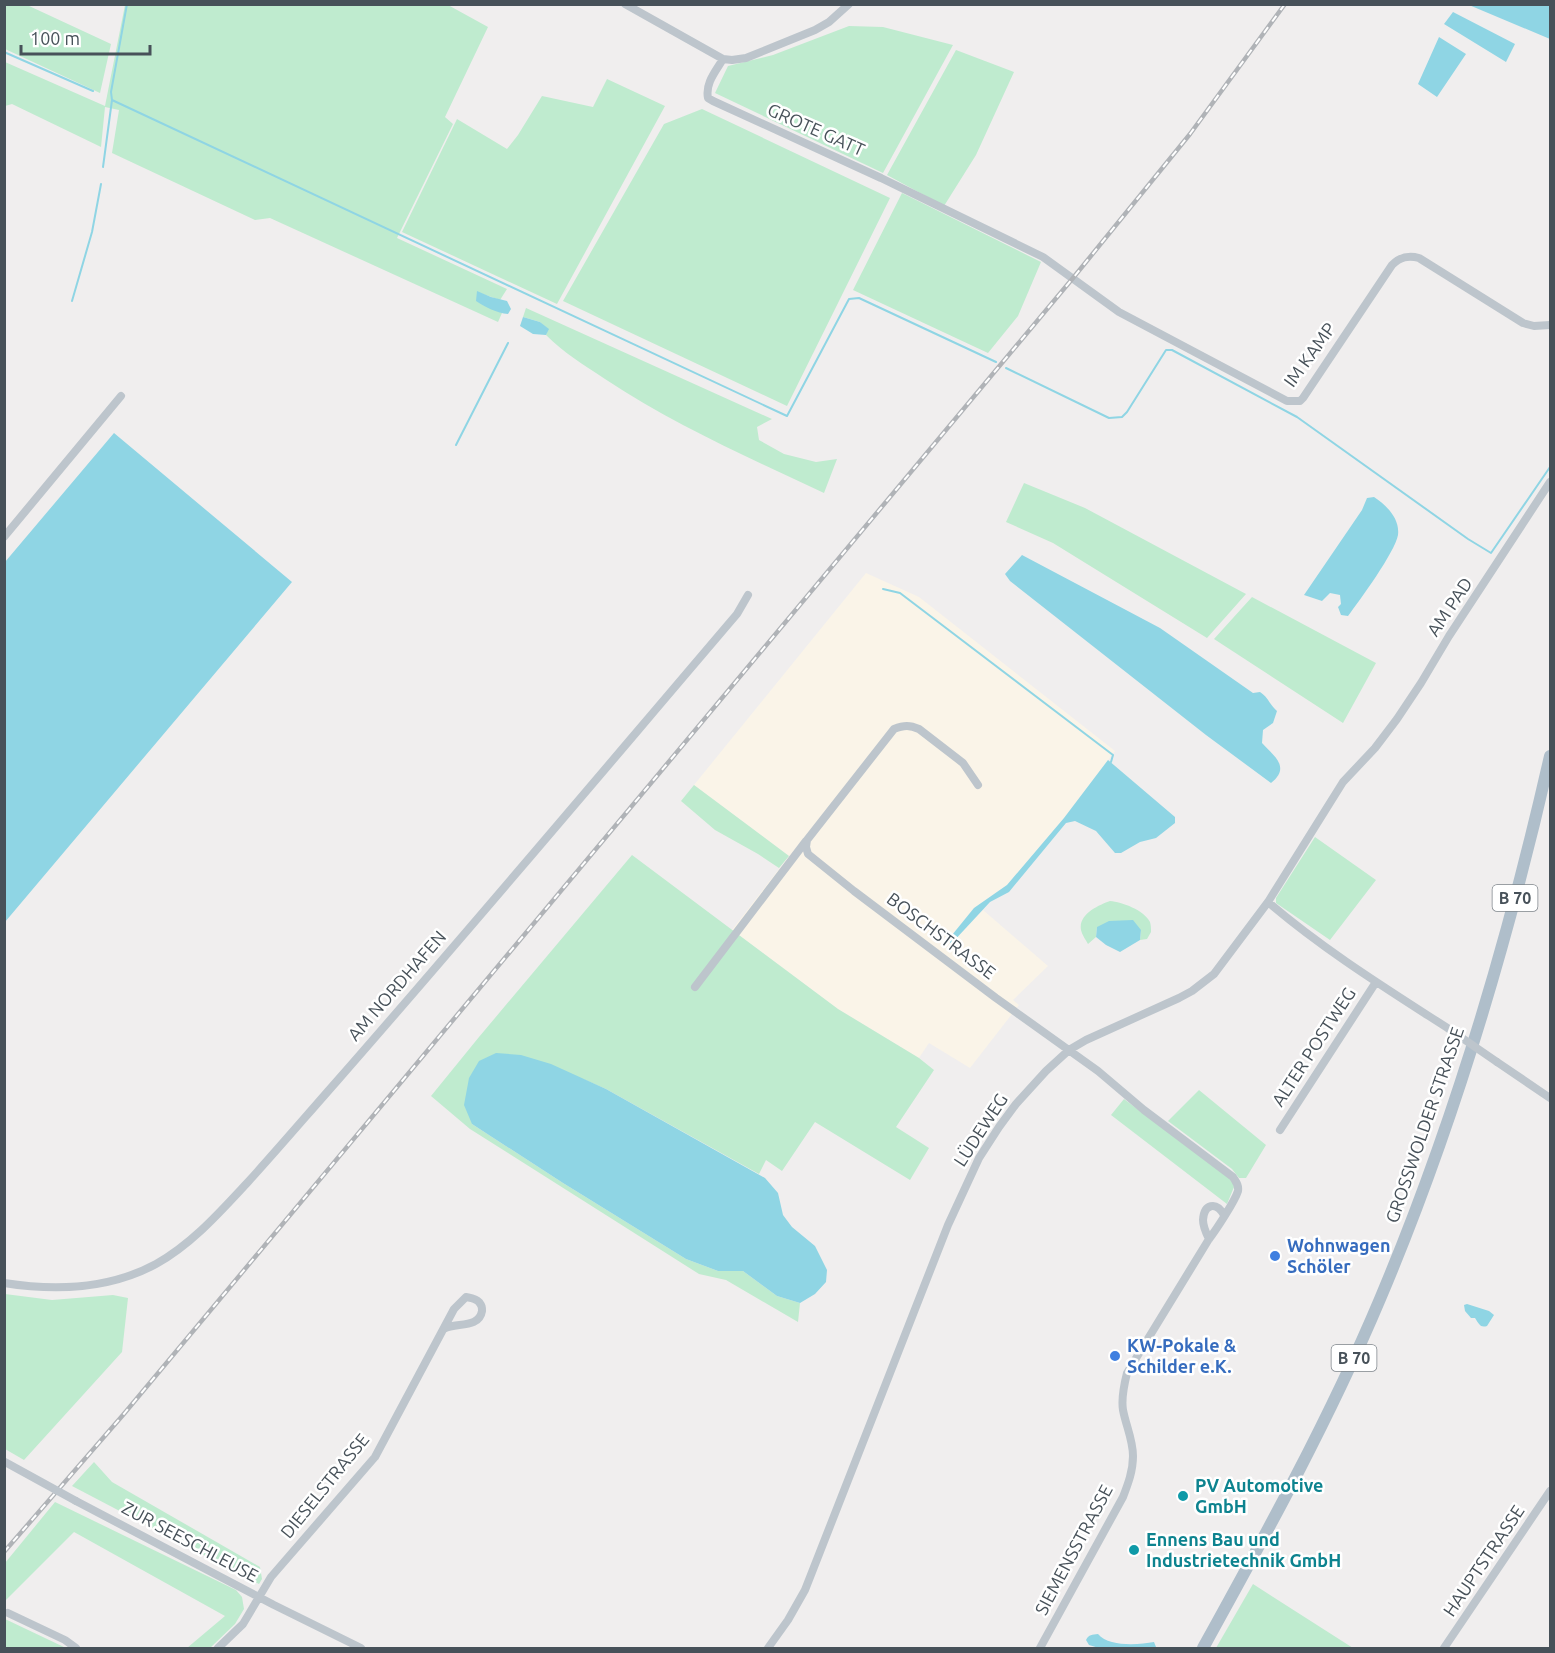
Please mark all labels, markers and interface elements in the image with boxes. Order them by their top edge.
scale bar [21,18,150,56]
text: 100 m [30,28,80,48]
street label: GROTE GATT [765,99,868,159]
street label: IM KAMP [1279,318,1339,390]
street label: AM PAD [1422,574,1476,639]
road number: B 70 [1492,885,1538,911]
street label: BOSCHSTRASSE [883,888,1000,982]
street label: AM NORDHAFEN [343,926,449,1044]
street label: ALTER POSTWEG [1267,983,1359,1110]
street label: GROSSWOLDER STRASSE [1381,1024,1467,1225]
street label: LÜDEWEG [949,1089,1011,1170]
place label: Wohnwagen Schöler [1287,1235,1390,1276]
marker: Wohnwagen Schöler [1268,1249,1282,1263]
place label: KW-Pokale & Schilder e.K. [1127,1335,1237,1376]
road number: B 70 [1332,1345,1376,1371]
marker: KW-Pokale & Schilder e.K. [1108,1349,1122,1363]
street label: DIESELSTRASSE [276,1429,372,1542]
place label: PV Automotive GmbH [1195,1475,1323,1516]
street label: SIEMENSSTRASSE [1030,1481,1116,1618]
marker: PV Automotive GmbH [1176,1489,1190,1503]
street label: ZUR SEESCHLEUSE [119,1497,262,1585]
street label: HAUPTSTRASSE [1439,1501,1528,1620]
place label: Ennens Bau und Industrietechnik GmbH [1146,1529,1341,1570]
marker: Ennens Bau und Industrietechnik GmbH [1127,1543,1141,1557]

